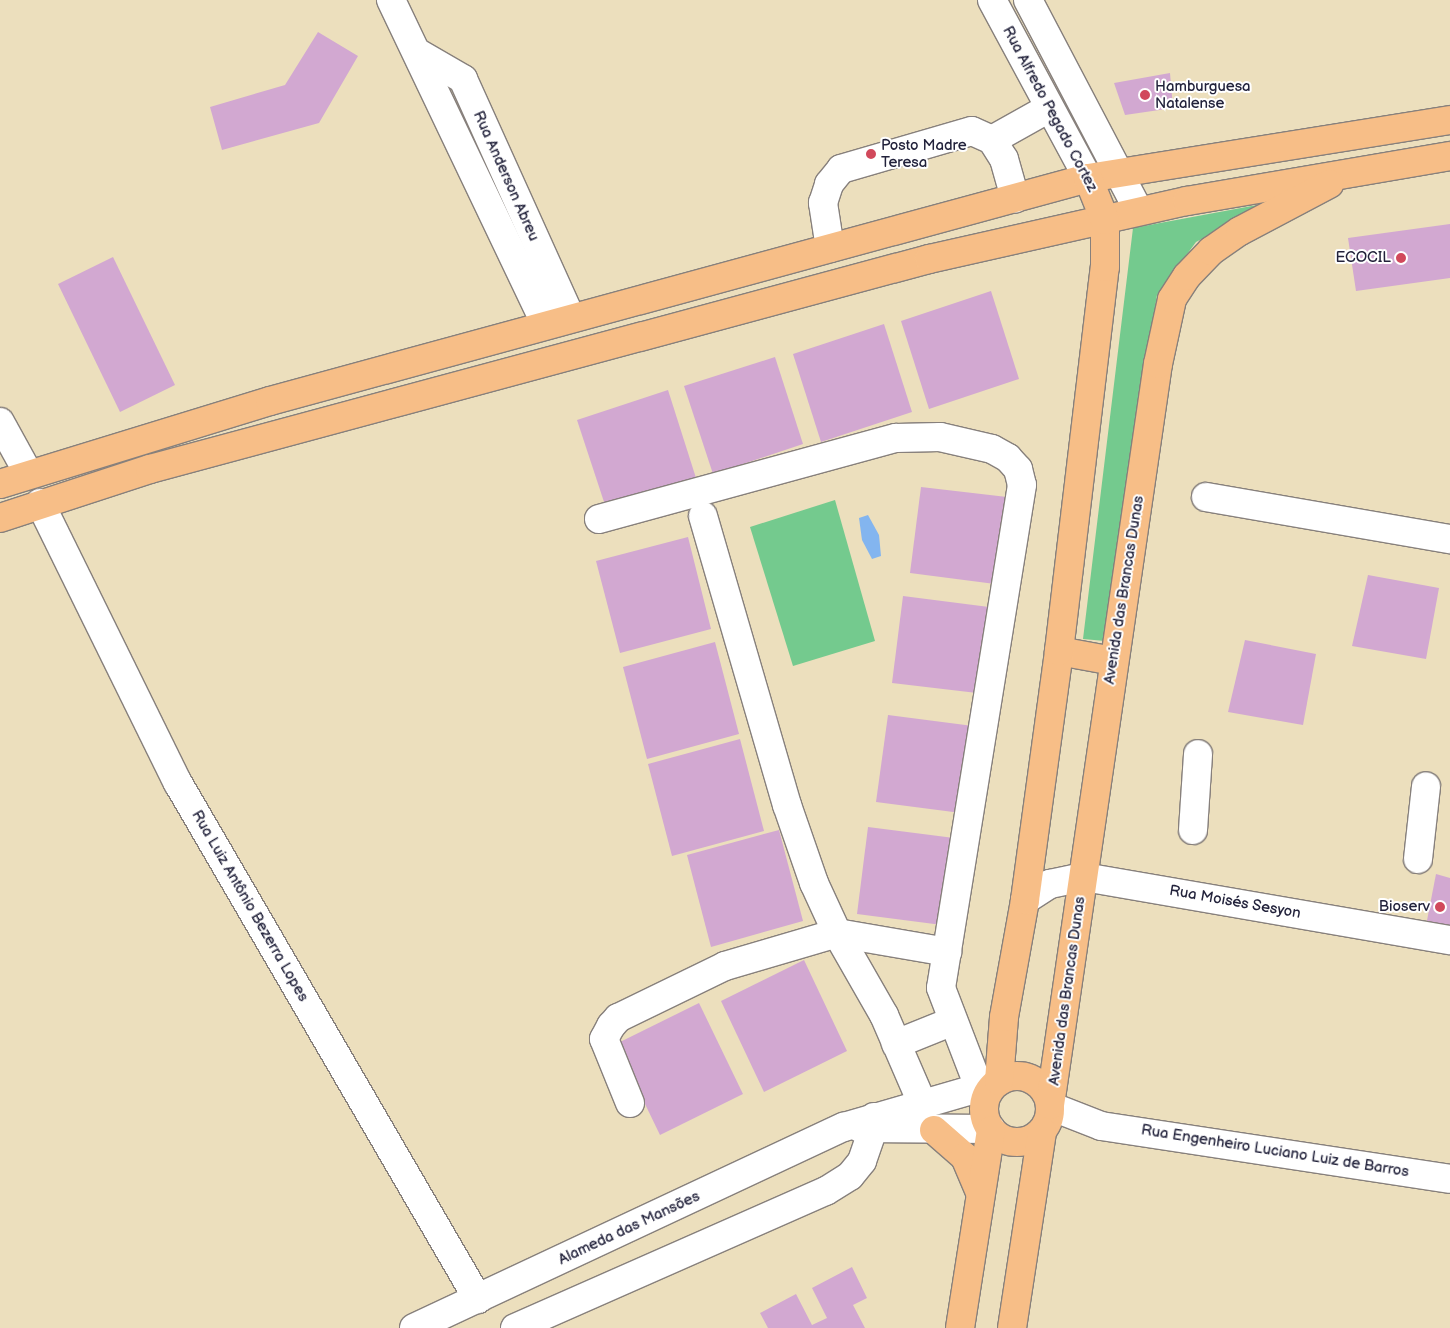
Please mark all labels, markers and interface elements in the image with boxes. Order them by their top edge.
street label: Rua Alfredo Pegado Cortez [999,23,1101,195]
place label: Hamburguesa Natalense [1155,77,1251,112]
marker: Hamburguesa Natalense [1139,89,1151,101]
street label: Rua Anderson Abreu [469,108,543,244]
place label: Posto Madre Teresa [881,136,967,171]
marker: Posto Madre Teresa [865,148,877,160]
place label: ECOCIL [1335,249,1391,267]
marker: ECOCIL [1395,252,1407,264]
street label: Avenida das Brancas Dunas [1100,495,1148,685]
street label: Rua Luiz Antônio Bezerra Lopes [188,807,312,1005]
street label: Rua Moisés Sesyon [1168,882,1302,922]
street label: Avenida das Brancas Dunas [1045,896,1089,1086]
place label: Bioserv [1379,898,1430,916]
marker: Bioserv [1434,901,1446,913]
street label: Rua Engenheiro Luciano Luiz de Barros [1140,1121,1410,1181]
street label: Alameda das Mansões [555,1187,703,1269]

